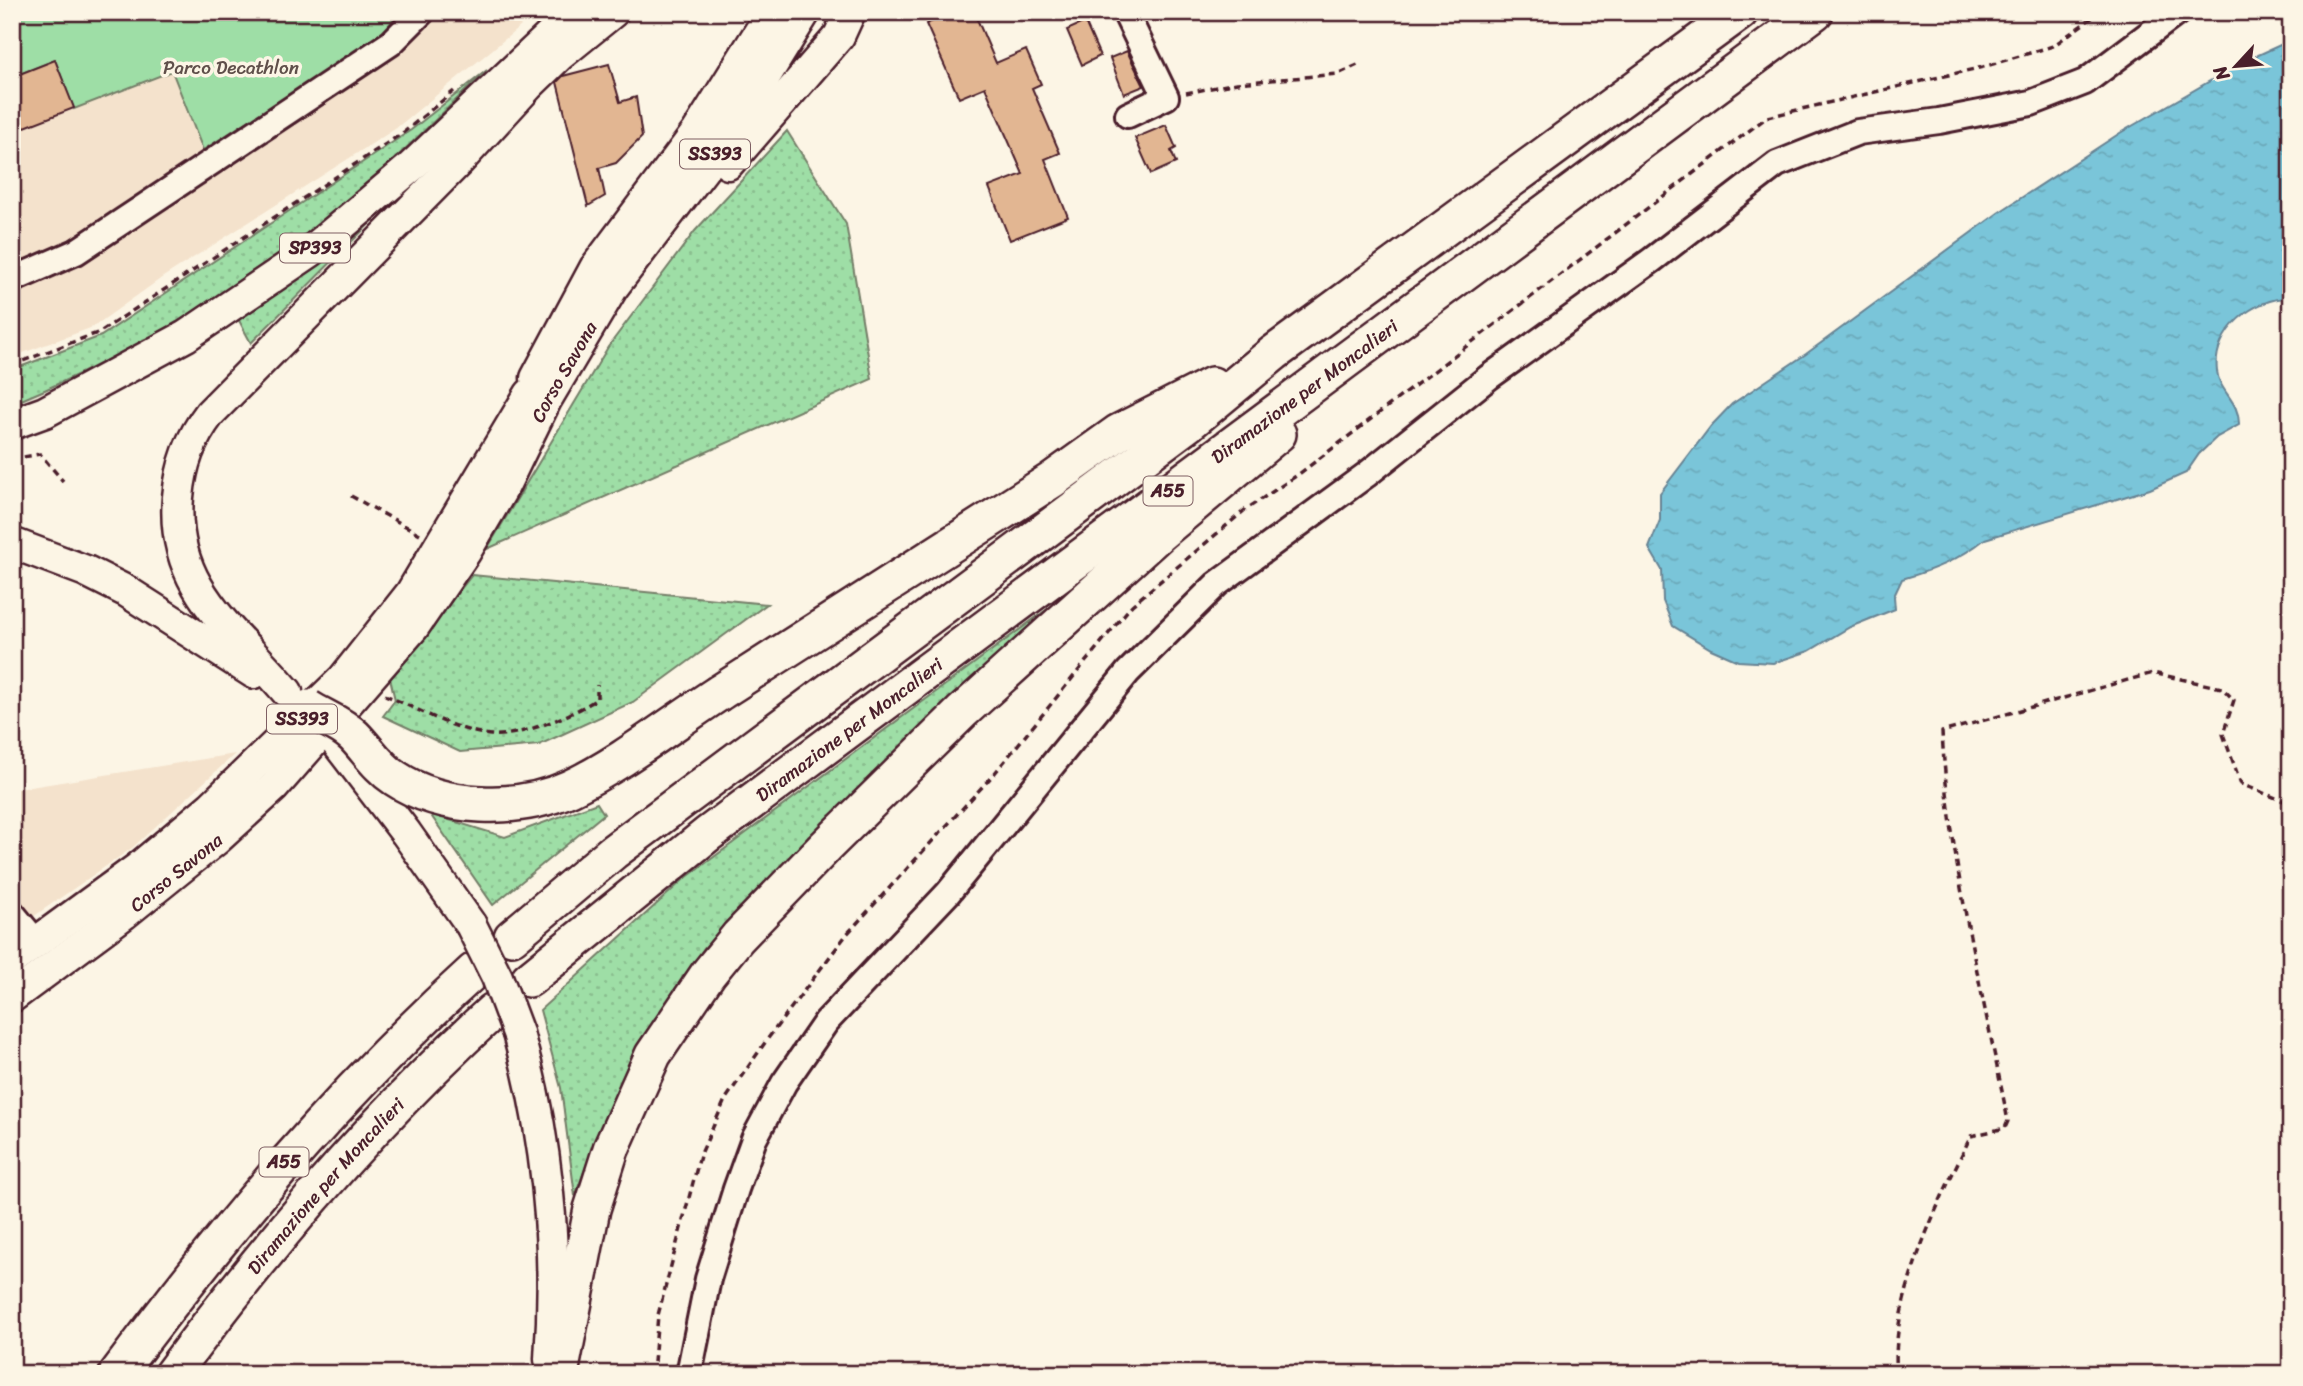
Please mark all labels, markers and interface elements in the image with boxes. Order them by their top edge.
north arrow [2202,32,2272,102]
park label: Parco Decathlon [163,51,299,84]
text: N [2203,59,2239,87]
road number: SS393 [680,140,750,168]
road number: SP393 [280,234,350,262]
street label: Diramazione per Moncalieri [1203,310,1406,472]
street label: Corso Savona [521,314,606,428]
road number: A55 [1144,476,1192,505]
street label: Diramazione per Moncalieri [748,648,951,810]
road number: SS393 [267,704,337,734]
street label: Corso Savona [122,824,230,920]
street label: Diramazione per Moncalieri [238,1089,413,1282]
road number: A55 [260,1148,308,1176]

